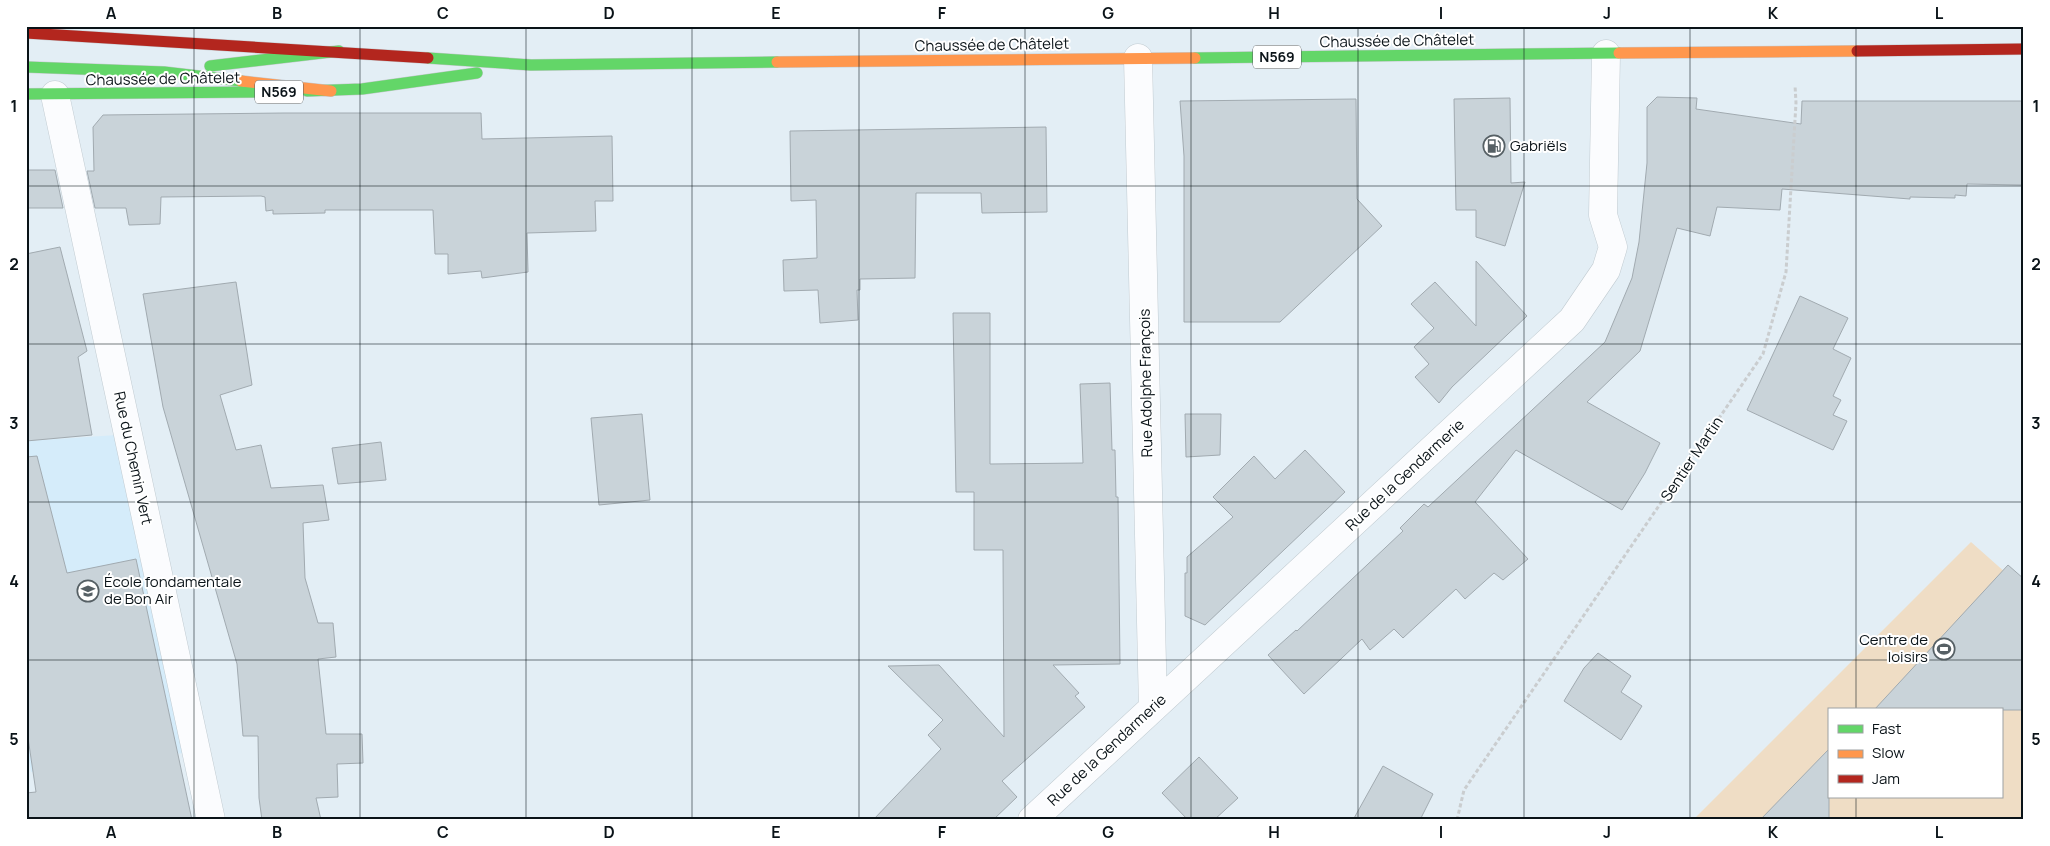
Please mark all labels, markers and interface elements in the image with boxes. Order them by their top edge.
text: A [106,2,117,24]
text: B [272,2,282,24]
text: C [437,2,449,24]
text: D [603,2,615,24]
text: E [771,2,781,24]
text: F [938,2,947,24]
text: G [1102,2,1114,24]
text: H [1268,2,1280,24]
text: I [1439,2,1443,24]
text: J [1603,2,1611,24]
text: K [1768,2,1779,24]
text: L [1935,2,1944,24]
street label: Chaussée de Châtelet [1320,29,1474,52]
street label: Chaussée de Châtelet [915,33,1069,56]
road number: N569 [1253,46,1301,68]
street label: Chaussée de Châtelet [86,67,240,90]
road number: N569 [255,80,303,104]
text: 1 [10,95,18,117]
text: 1 [2032,95,2040,117]
fuel station icon: Gabriëls [1482,134,1506,158]
place label: Gabriëls [1510,135,1567,156]
text: 2 [9,253,19,275]
text: 2 [2031,253,2041,275]
street label: Rue Adolphe François [1134,308,1157,458]
street label: Rue du Chemin Vert [109,389,158,526]
text: 3 [9,412,19,434]
street label: Sentier Martin [1655,412,1728,505]
text: 3 [2031,412,2041,434]
street label: Rue de la Gendarmerie [1341,414,1469,535]
text: 4 [9,570,19,592]
text: 4 [2031,570,2041,592]
place label: École fondamentale de Bon Air [104,571,242,609]
school or university icon: École fondamentale de Bon Air [76,579,100,603]
place label: Centre de loisirs [1859,629,1928,667]
sports icon: Centre de loisirs [1932,637,1956,661]
street label: Rue de la Gendarmerie [1043,689,1171,810]
legend [1828,708,2002,798]
text: Fast [1872,718,1901,739]
text: 5 [9,728,19,750]
text: 5 [2031,728,2041,750]
text: Slow [1872,742,1905,763]
text: Jam [1872,768,1900,789]
text: A [106,821,117,843]
text: B [272,821,282,843]
text: C [437,821,449,843]
text: D [603,821,615,843]
text: E [771,821,781,843]
text: F [938,821,947,843]
text: G [1102,821,1114,843]
text: H [1268,821,1280,843]
text: I [1439,821,1443,843]
text: J [1603,821,1611,843]
text: K [1768,821,1779,843]
text: L [1935,821,1944,843]

